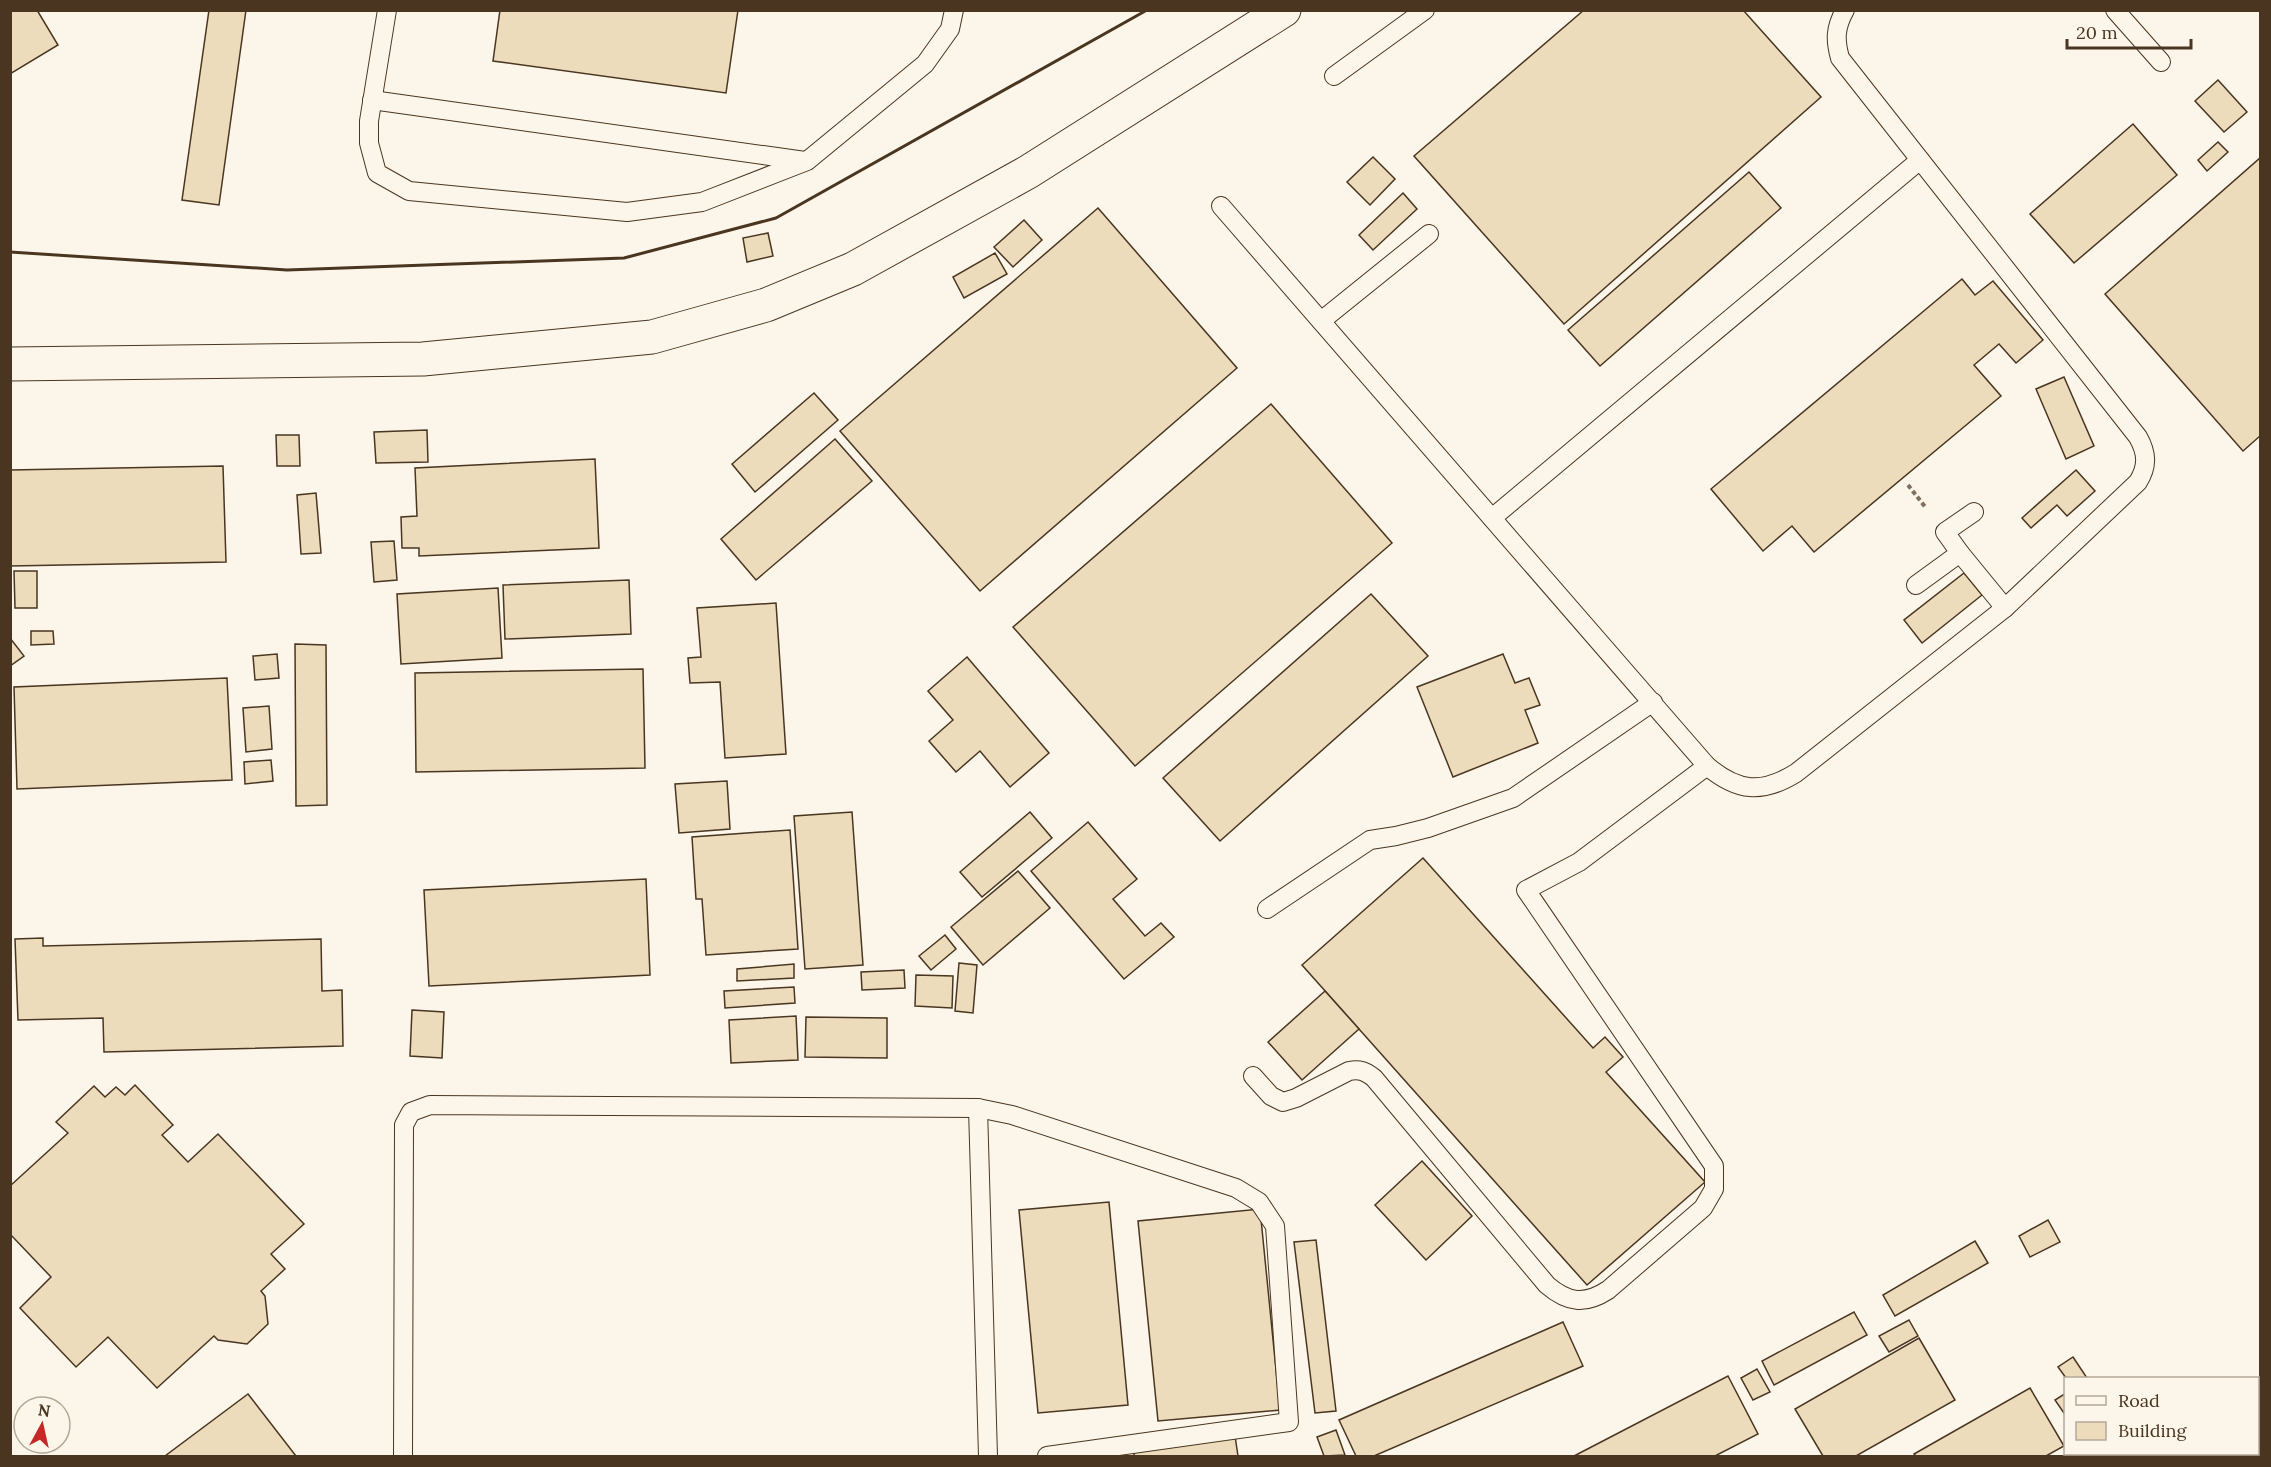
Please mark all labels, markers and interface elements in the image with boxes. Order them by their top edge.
scale bar [2067,12,2192,50]
text: 20 m [2076,21,2118,44]
legend [2064,1377,2259,1455]
text: Road [2118,1389,2160,1412]
north arrow [12,1395,72,1455]
text: N [37,1399,52,1421]
text: Building [2118,1419,2188,1442]

